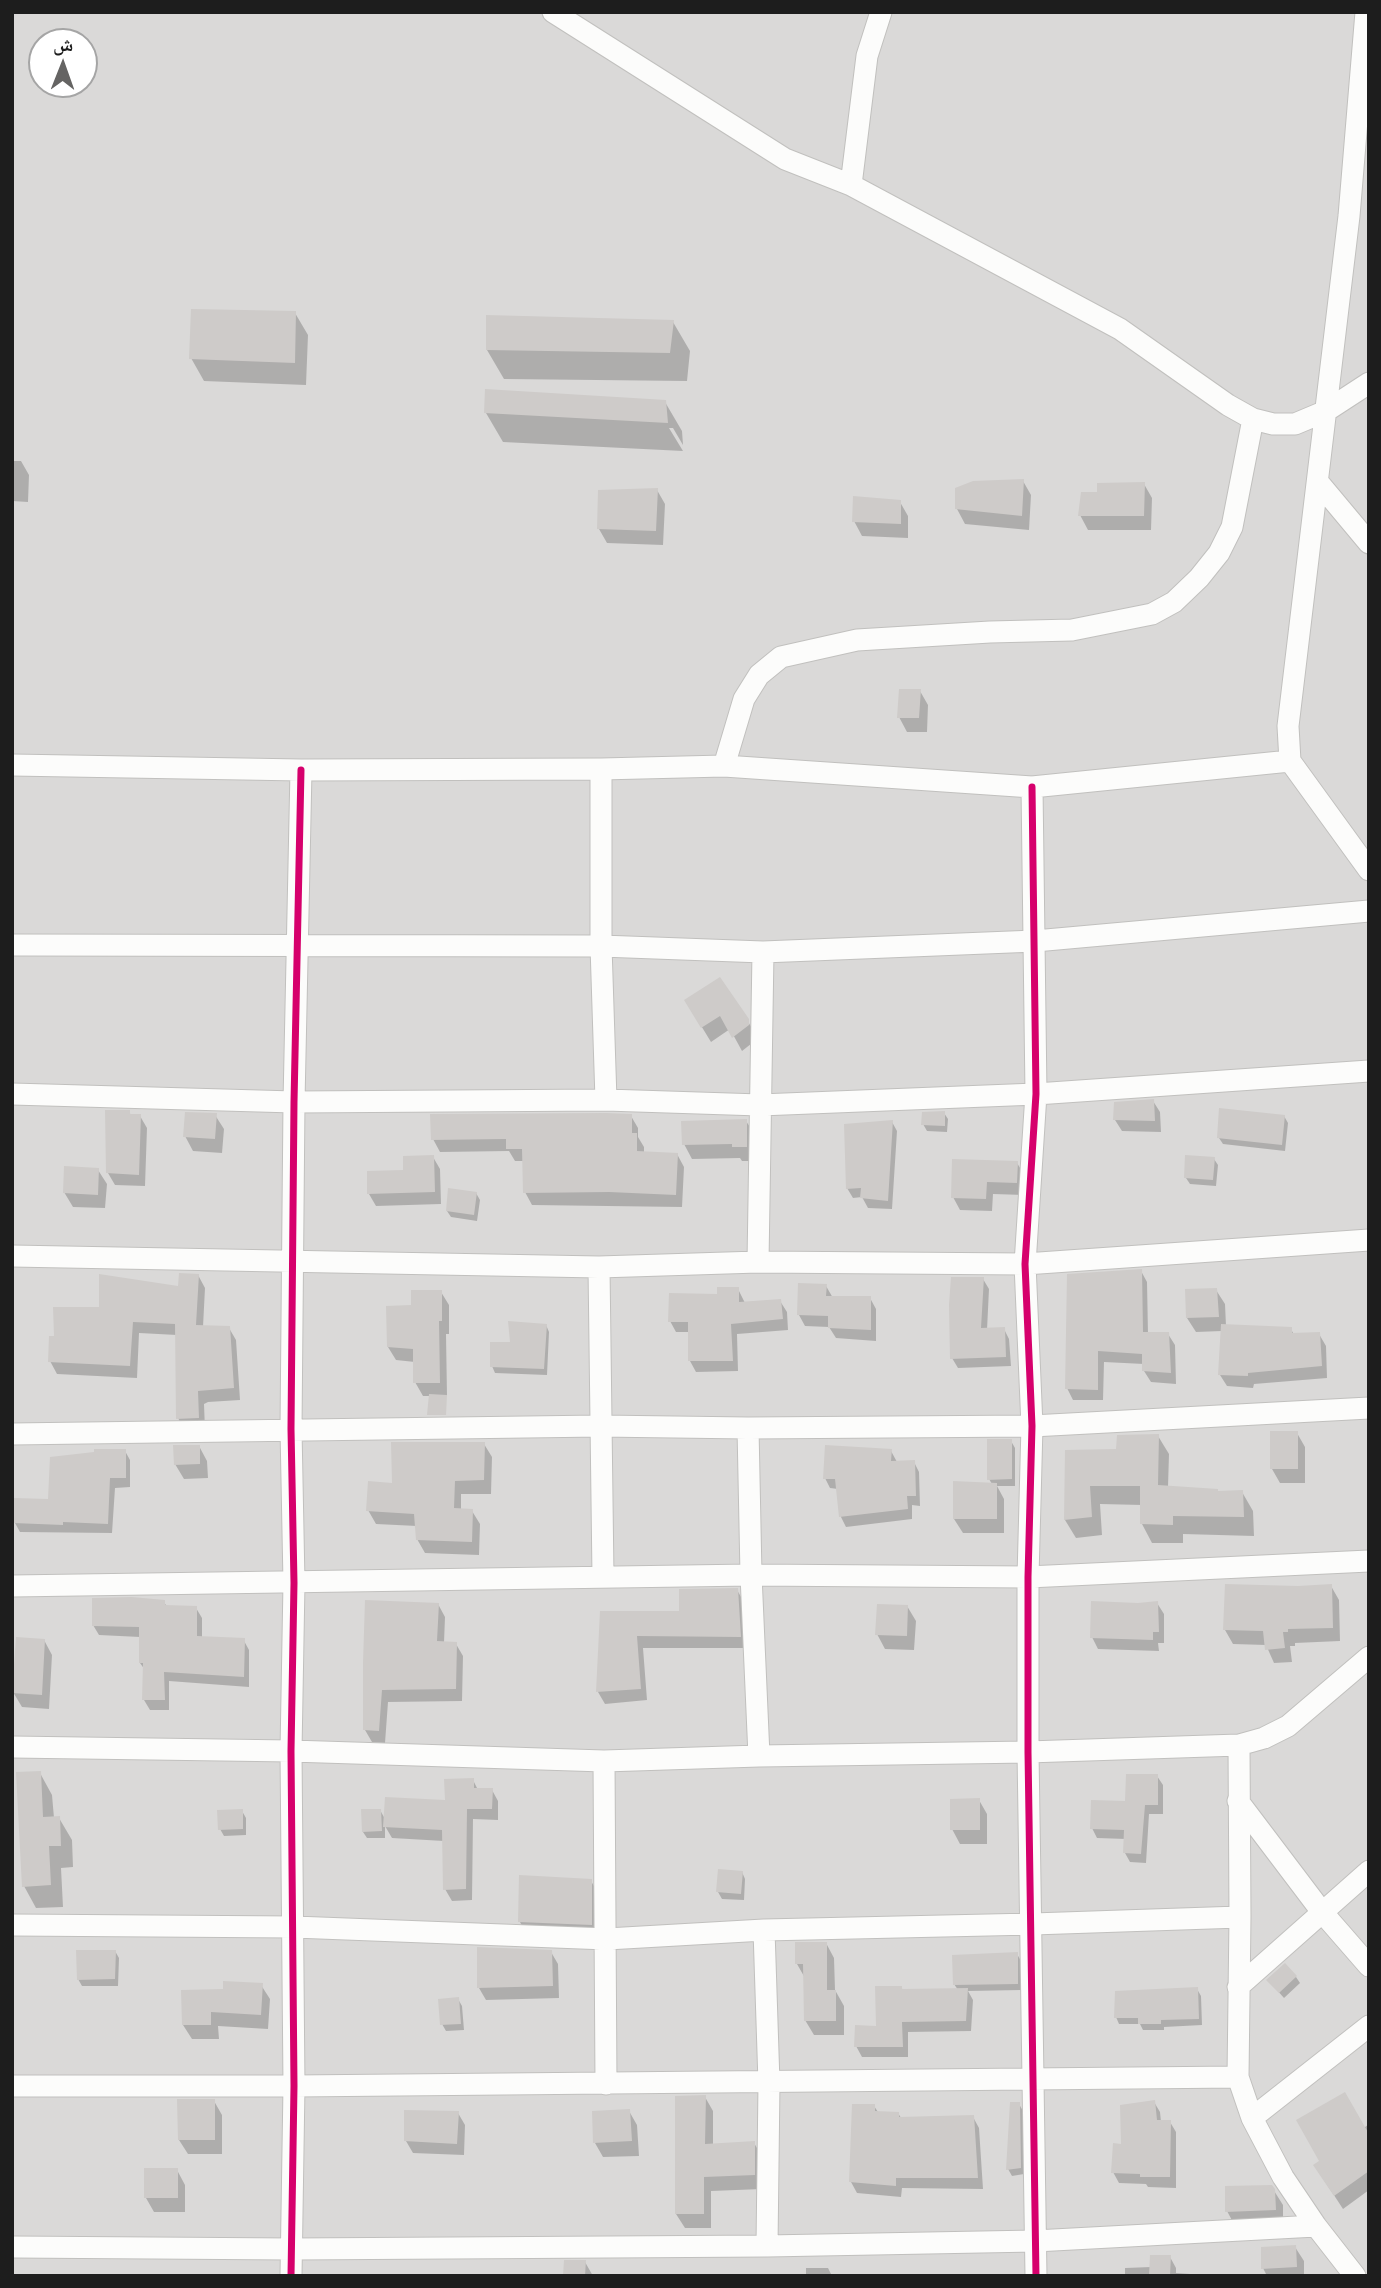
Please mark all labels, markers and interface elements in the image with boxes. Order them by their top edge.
north arrow [28,28,98,98]
text: ش [53,32,74,55]

